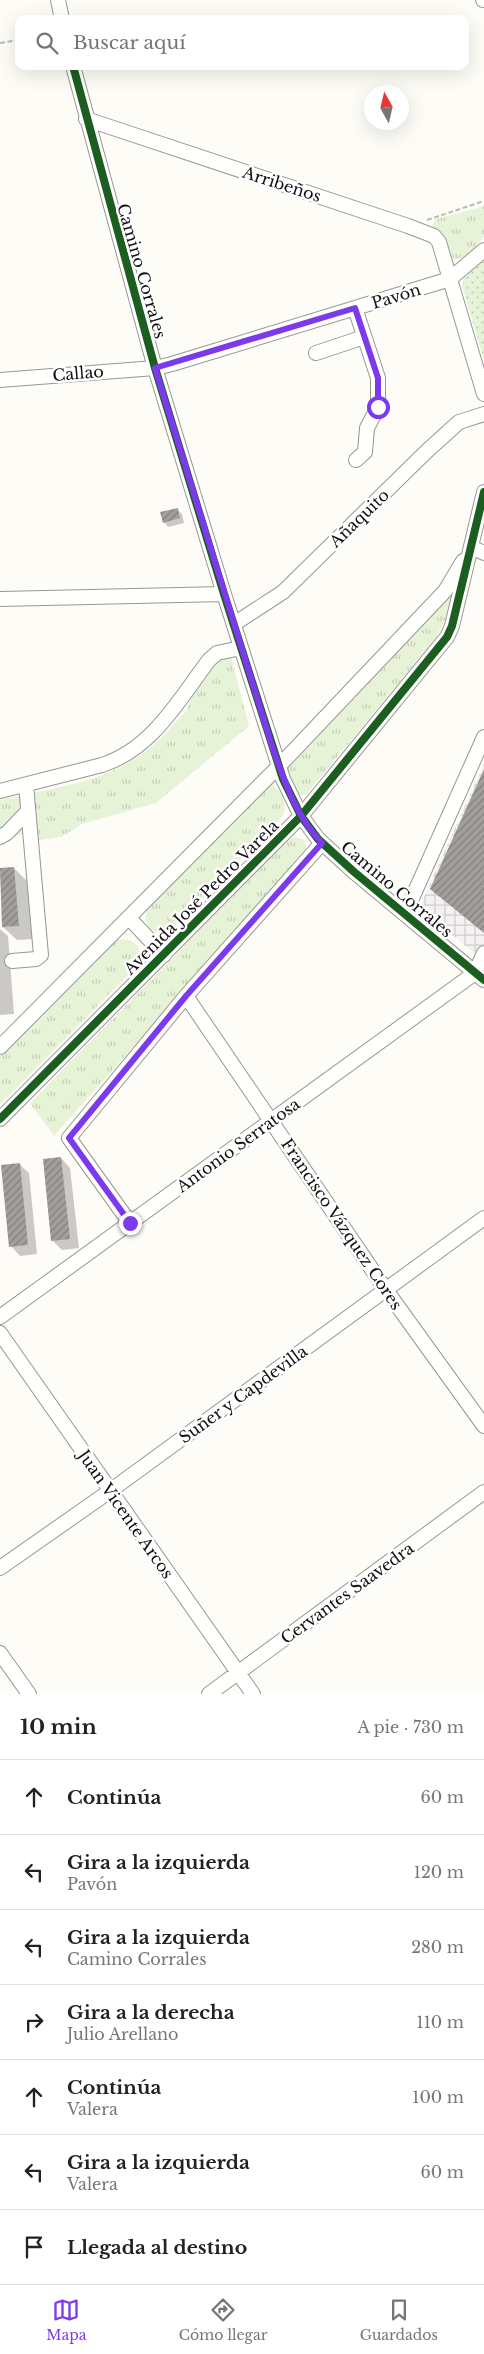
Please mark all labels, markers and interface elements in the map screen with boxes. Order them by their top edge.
search box [15,15,469,70]
icon: search [33,29,61,57]
text: Buscar aquí [73,31,186,54]
north arrow [364,85,409,130]
street label: Arribeños [239,162,324,206]
street label: Camino Corrales [113,201,171,341]
street label: Pavón [369,279,423,313]
street label: Callao [52,361,104,385]
route start [367,396,390,419]
street label: Añaquito [324,485,393,552]
street label: Avenida José Pedro Varela [119,815,283,979]
street label: Camino Corrales [337,837,457,941]
street label: Antonio Serratosa [172,1093,304,1197]
street label: Francisco Vázquez Cores [277,1135,407,1313]
route end [119,1212,142,1235]
street label: Suñer y Capdevilla [175,1341,311,1447]
street label: Juan Vicente Arcos [73,1444,178,1582]
street label: Cervantes Saavedra [276,1538,418,1648]
text: 10 min [20,1714,97,1740]
text: A pie · 730 m [357,1717,464,1737]
icon: ahead [20,1783,48,1811]
text: Continúa [67,1786,161,1809]
text: 60 m [421,1787,464,1807]
text: Gira a la izquierda [67,1851,250,1874]
icon: left [20,1858,48,1886]
text: 120 m [414,1862,464,1882]
text: Pavón [67,1874,117,1894]
text: Gira a la izquierda [67,1926,250,1949]
icon: left [20,1933,48,1961]
text: 280 m [411,1937,464,1957]
text: Camino Corrales [67,1949,206,1969]
text: Gira a la derecha [67,2001,235,2024]
icon: right [20,2008,48,2036]
text: 110 m [417,2012,464,2032]
text: Julio Arellano [67,2024,179,2044]
text: Continúa [67,2076,161,2099]
icon: ahead [20,2083,48,2111]
text: 100 m [412,2087,464,2107]
text: Valera [67,2099,118,2119]
text: Gira a la izquierda [67,2151,250,2174]
icon: left [20,2158,48,2186]
text: 60 m [421,2162,464,2182]
text: Valera [67,2174,118,2194]
icon: arrive [20,2233,48,2261]
text: Llegada al destino [67,2236,247,2259]
tab: Mapa [46,2296,86,2344]
tab: Cómo llegar [179,2296,267,2344]
tab: Guardados [360,2296,438,2344]

